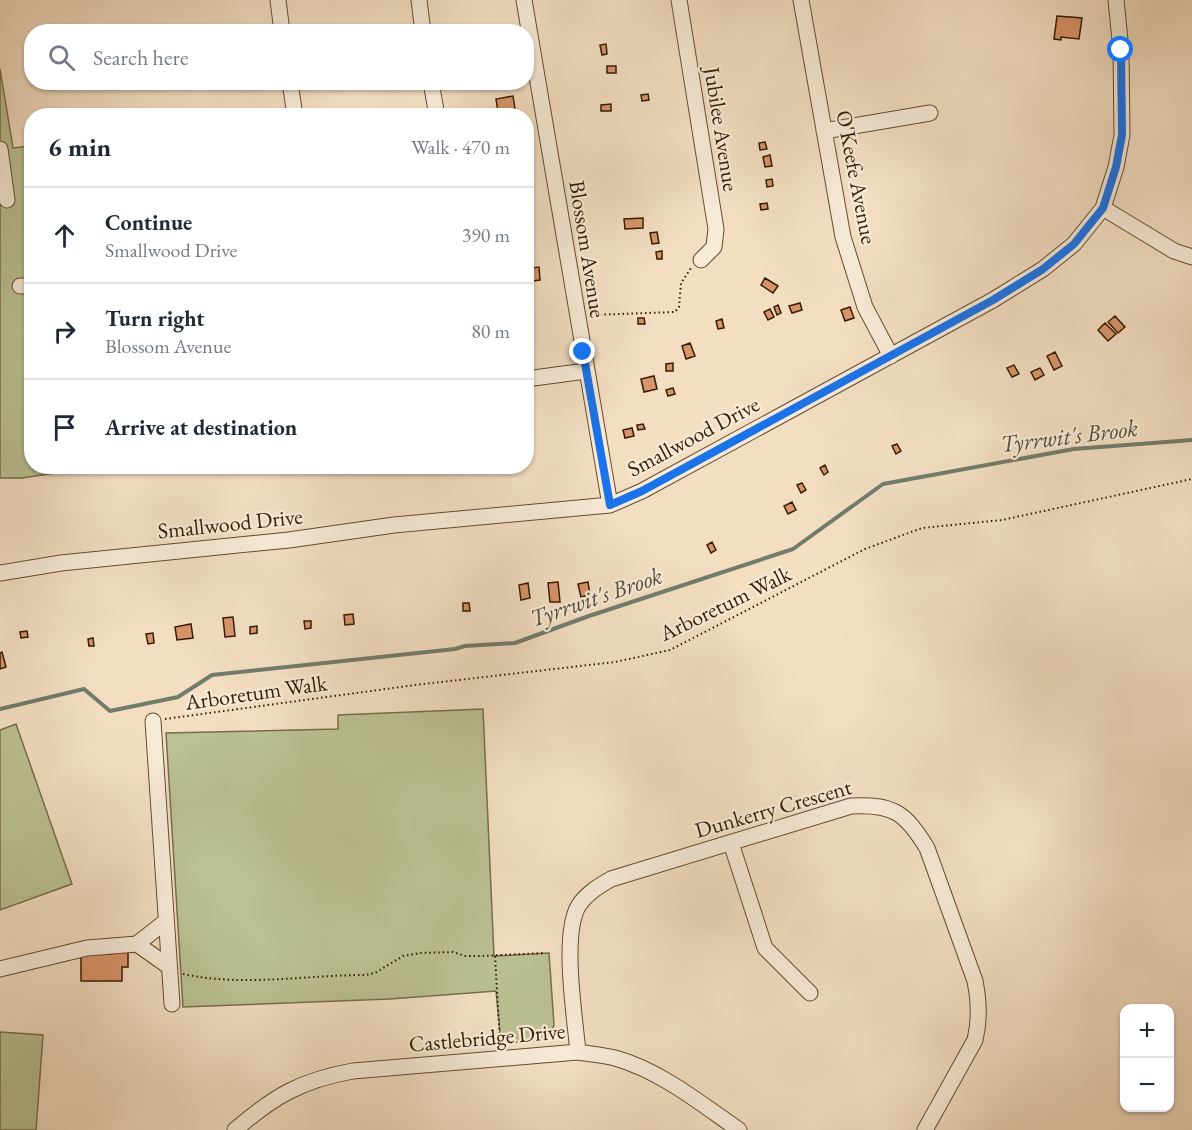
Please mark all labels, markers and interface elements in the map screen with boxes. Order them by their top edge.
search box [24,24,534,90]
route start [1107,36,1133,62]
icon: search [45,41,78,74]
text: Search here [93,43,188,72]
street label: Jubilee Avenue [697,63,746,194]
street label: O'Keefe Avenue [829,108,884,247]
text: 6 min [48,130,111,164]
text: Walk · 470 m [411,134,510,160]
street label: Blossom Avenue [562,178,613,320]
text: Continue [105,208,192,237]
icon: ahead [48,219,81,252]
text: 390 m [462,222,510,248]
text: Smallwood Drive [105,237,237,263]
text: Turn right [105,304,204,333]
icon: right [48,315,81,348]
text: 80 m [471,318,510,344]
text: Blossom Avenue [105,333,231,359]
route end [569,338,595,364]
street label: Smallwood Drive [622,389,765,483]
icon: arrive [48,411,81,444]
water label: Tyrrwit's Brook [998,412,1139,459]
text: Arrive at destination [105,413,297,442]
street label: Smallwood Drive [156,501,304,546]
water label: Tyrrwit's Brook [525,559,666,634]
street label: Arboretum Walk [654,559,796,648]
street label: Arboretum Walk [182,668,330,717]
street label: Dunkerry Crescent [691,772,855,845]
map controls [1120,1004,1174,1112]
button: + [1120,1004,1174,1058]
street label: Castlebridge Drive [408,1016,567,1059]
button: − [1120,1058,1174,1112]

